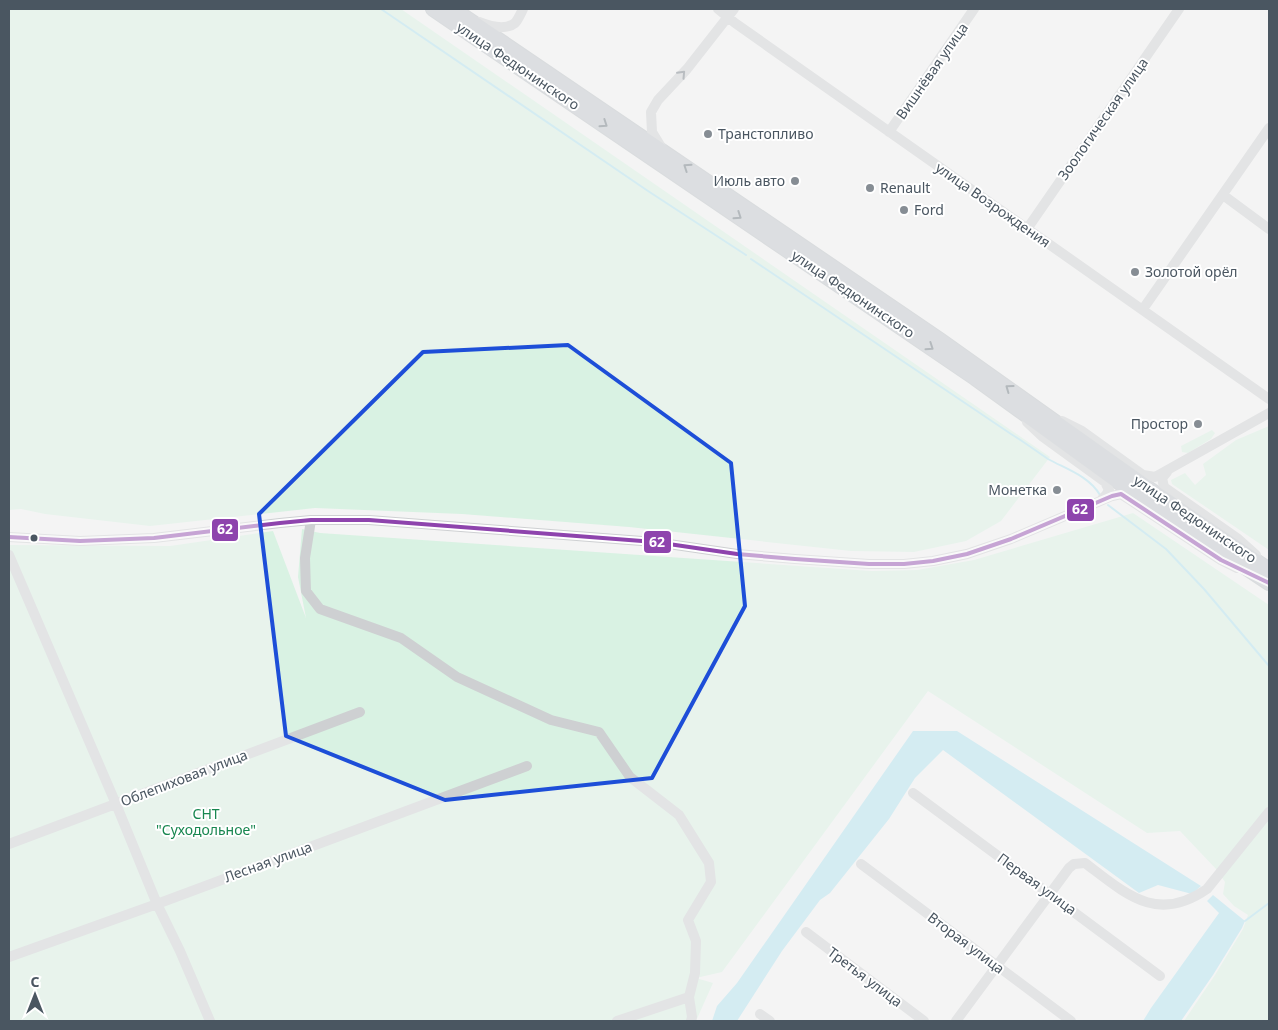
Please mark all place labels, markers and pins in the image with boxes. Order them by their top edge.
place label: Транстопливо [718,124,813,143]
marker: Транстопливо [702,128,714,140]
place label: Июль авто [714,171,785,190]
marker: Июль авто [789,175,801,187]
place label: Renault [880,178,930,197]
marker: Renault [864,182,876,194]
place label: Ford [914,200,944,219]
marker: Ford [898,204,910,216]
place label: Золотой орёл [1145,262,1238,281]
marker: Золотой орёл [1129,266,1141,278]
place label: Простор [1131,414,1188,433]
marker: Простор [1192,418,1204,430]
place label: Монетка [988,480,1047,499]
marker: Монетка [1051,484,1063,496]
unlabelled marker [29,533,39,543]

